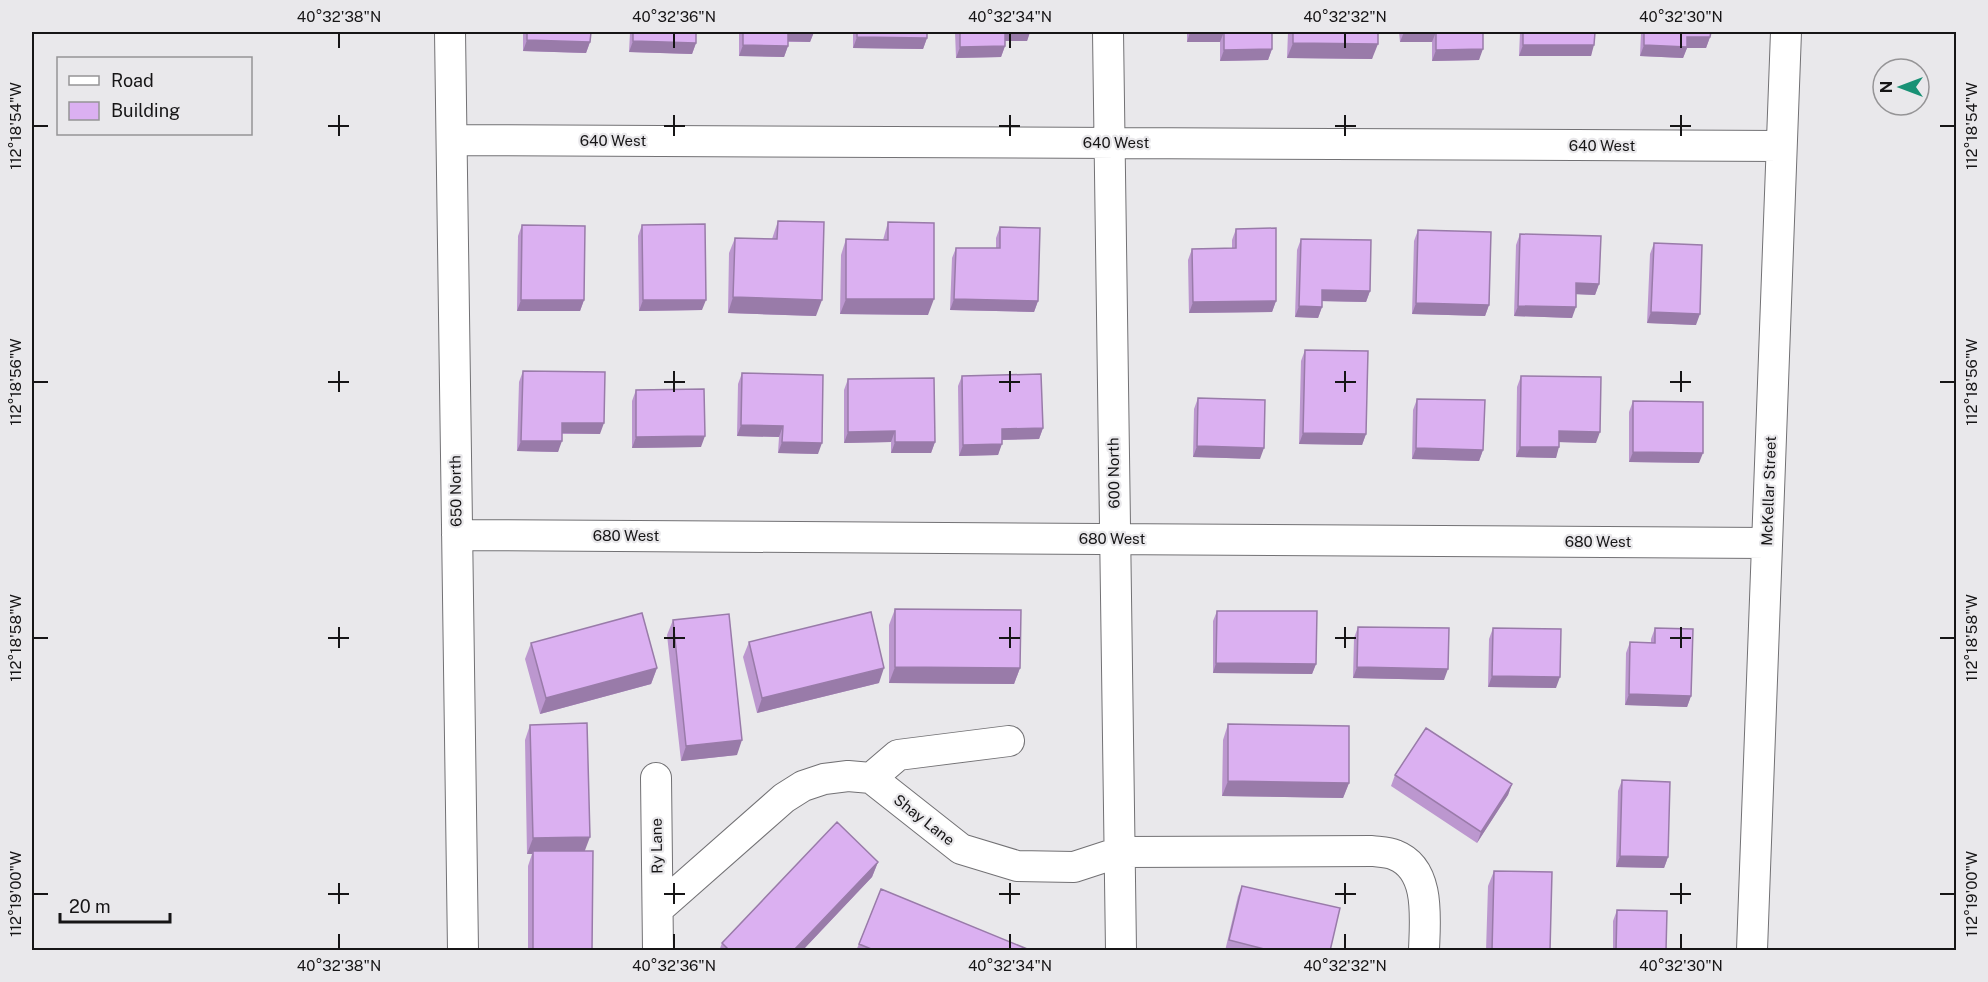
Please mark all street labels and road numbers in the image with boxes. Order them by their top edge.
street label: 640 West [580,132,646,149]
street label: 640 West [1083,134,1149,151]
street label: 640 West [1569,137,1635,154]
street label: McKellar Street [1758,436,1779,546]
street label: 600 North [1104,437,1123,509]
street label: 650 North [446,455,465,527]
street label: 680 West [593,527,659,544]
street label: 680 West [1079,530,1145,547]
street label: 680 West [1565,533,1631,550]
street label: Shay Lane [891,791,958,849]
street label: Ry Lane [648,818,665,874]

